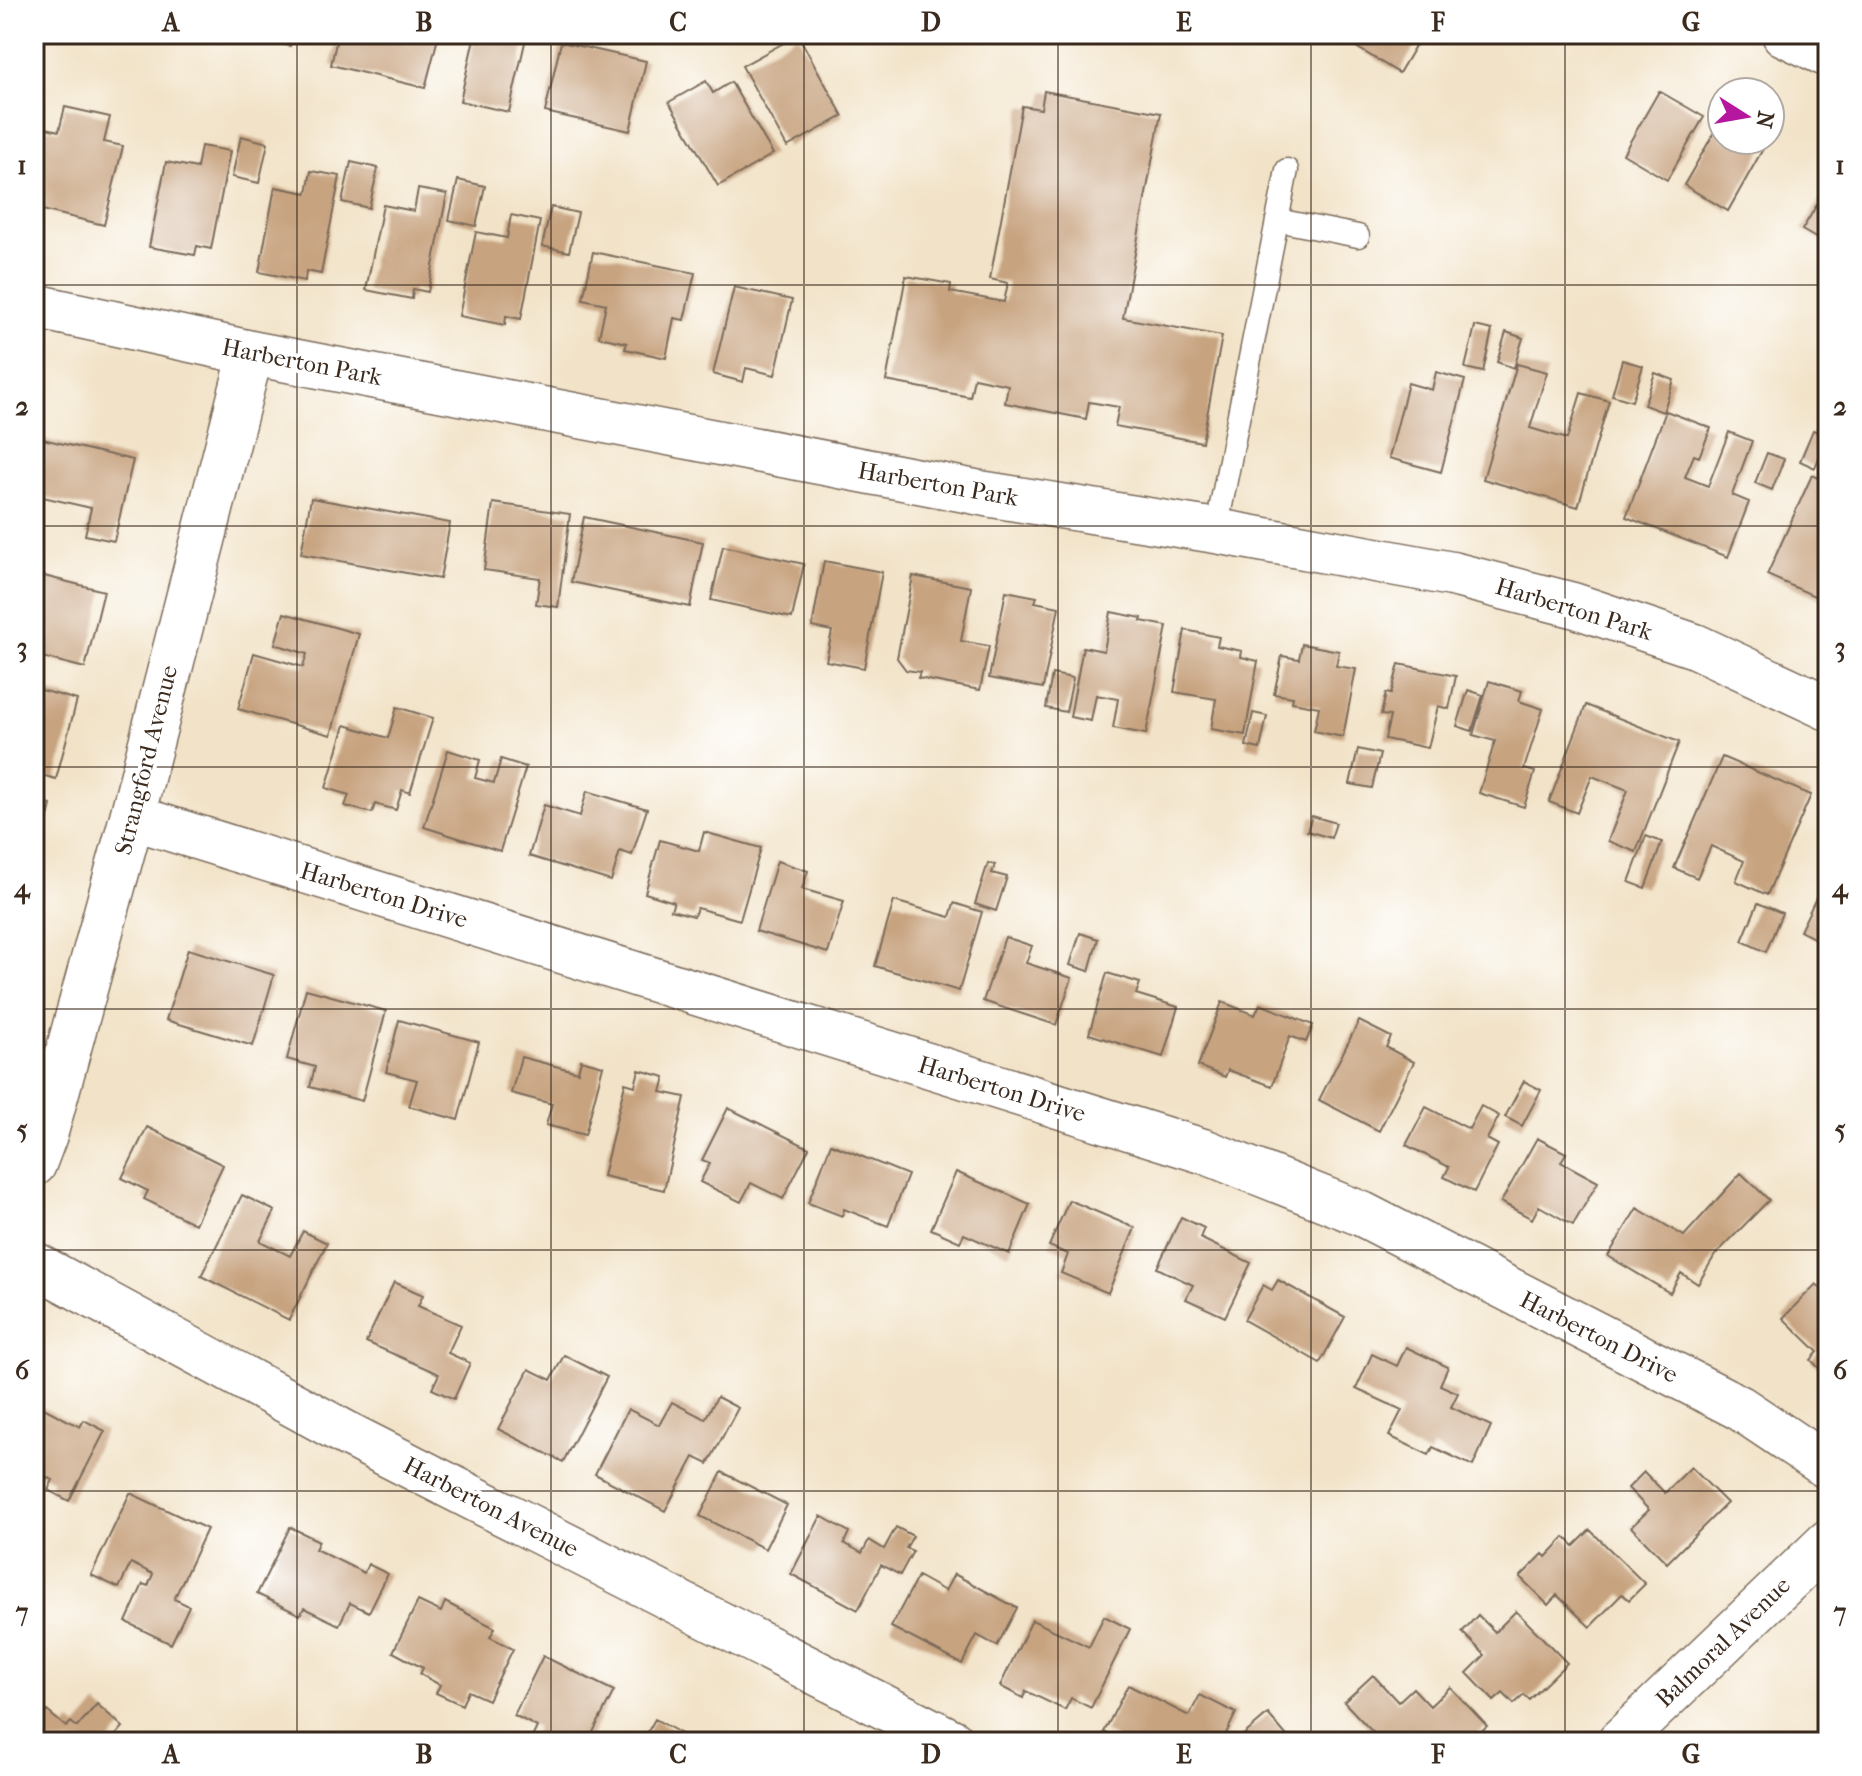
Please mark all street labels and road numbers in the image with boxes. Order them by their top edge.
street label: Harberton Park [220,333,385,391]
street label: Harberton Park [856,456,1021,512]
street label: Harberton Park [1492,572,1656,646]
street label: Strangford Avenue [109,662,183,858]
street label: Harberton Drive [297,856,471,934]
street label: Harberton Drive [915,1050,1089,1128]
street label: Harberton Drive [1515,1285,1683,1389]
street label: Harberton Avenue [399,1451,583,1563]
street label: Balmoral Avenue [1650,1571,1796,1713]

